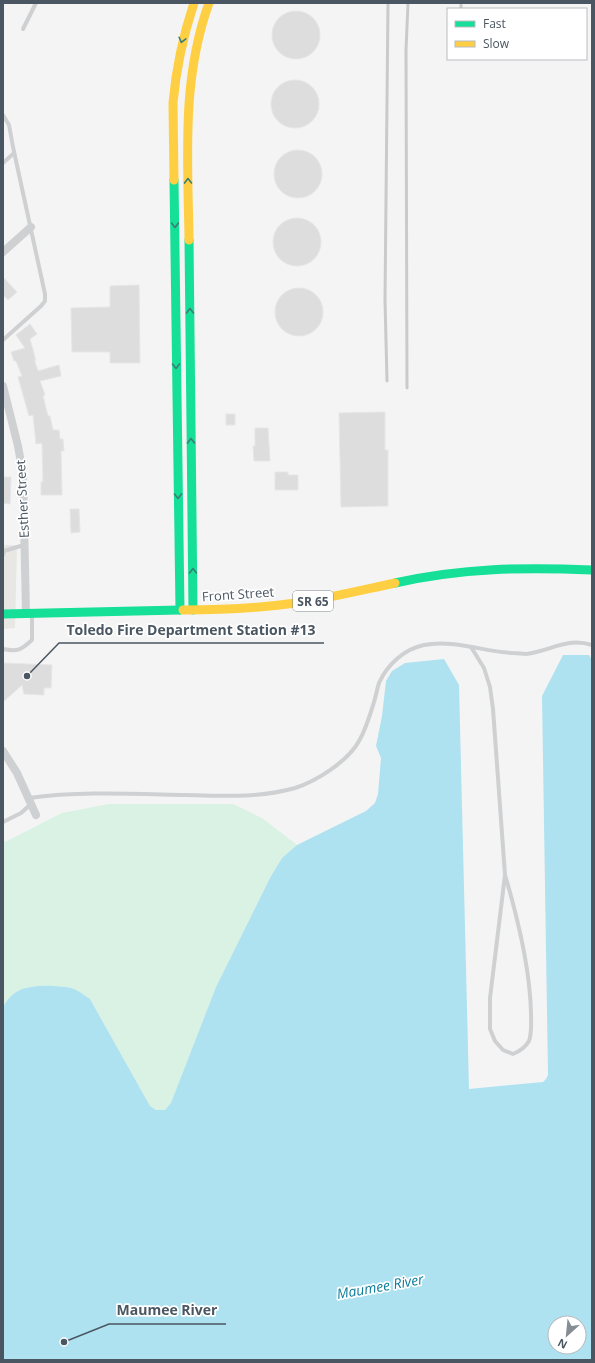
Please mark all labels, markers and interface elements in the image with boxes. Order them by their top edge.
legend [447,8,587,60]
text: Fast [483,15,506,32]
text: Slow [483,35,510,52]
one-way arrow [179,37,187,43]
one-way arrow [184,178,192,184]
one-way arrow [170,222,179,228]
one-way arrow [186,308,194,314]
one-way arrow [172,363,180,369]
one-way arrow [187,438,195,444]
street label: Esther Street [11,459,33,539]
one-way arrow [174,493,182,499]
one-way arrow [189,568,197,574]
street label: Front Street [201,582,275,605]
road number: SR 65 [293,591,333,611]
callout: Toledo Fire Department Station #13 [59,617,324,643]
text: Toledo Fire Department Station #13 [66,620,316,639]
water label: Maumee River [335,1269,425,1303]
callout: Maumee River [109,1298,226,1324]
text: Maumee River [117,1300,218,1319]
north arrow [547,1315,587,1355]
text: N [555,1336,570,1353]

